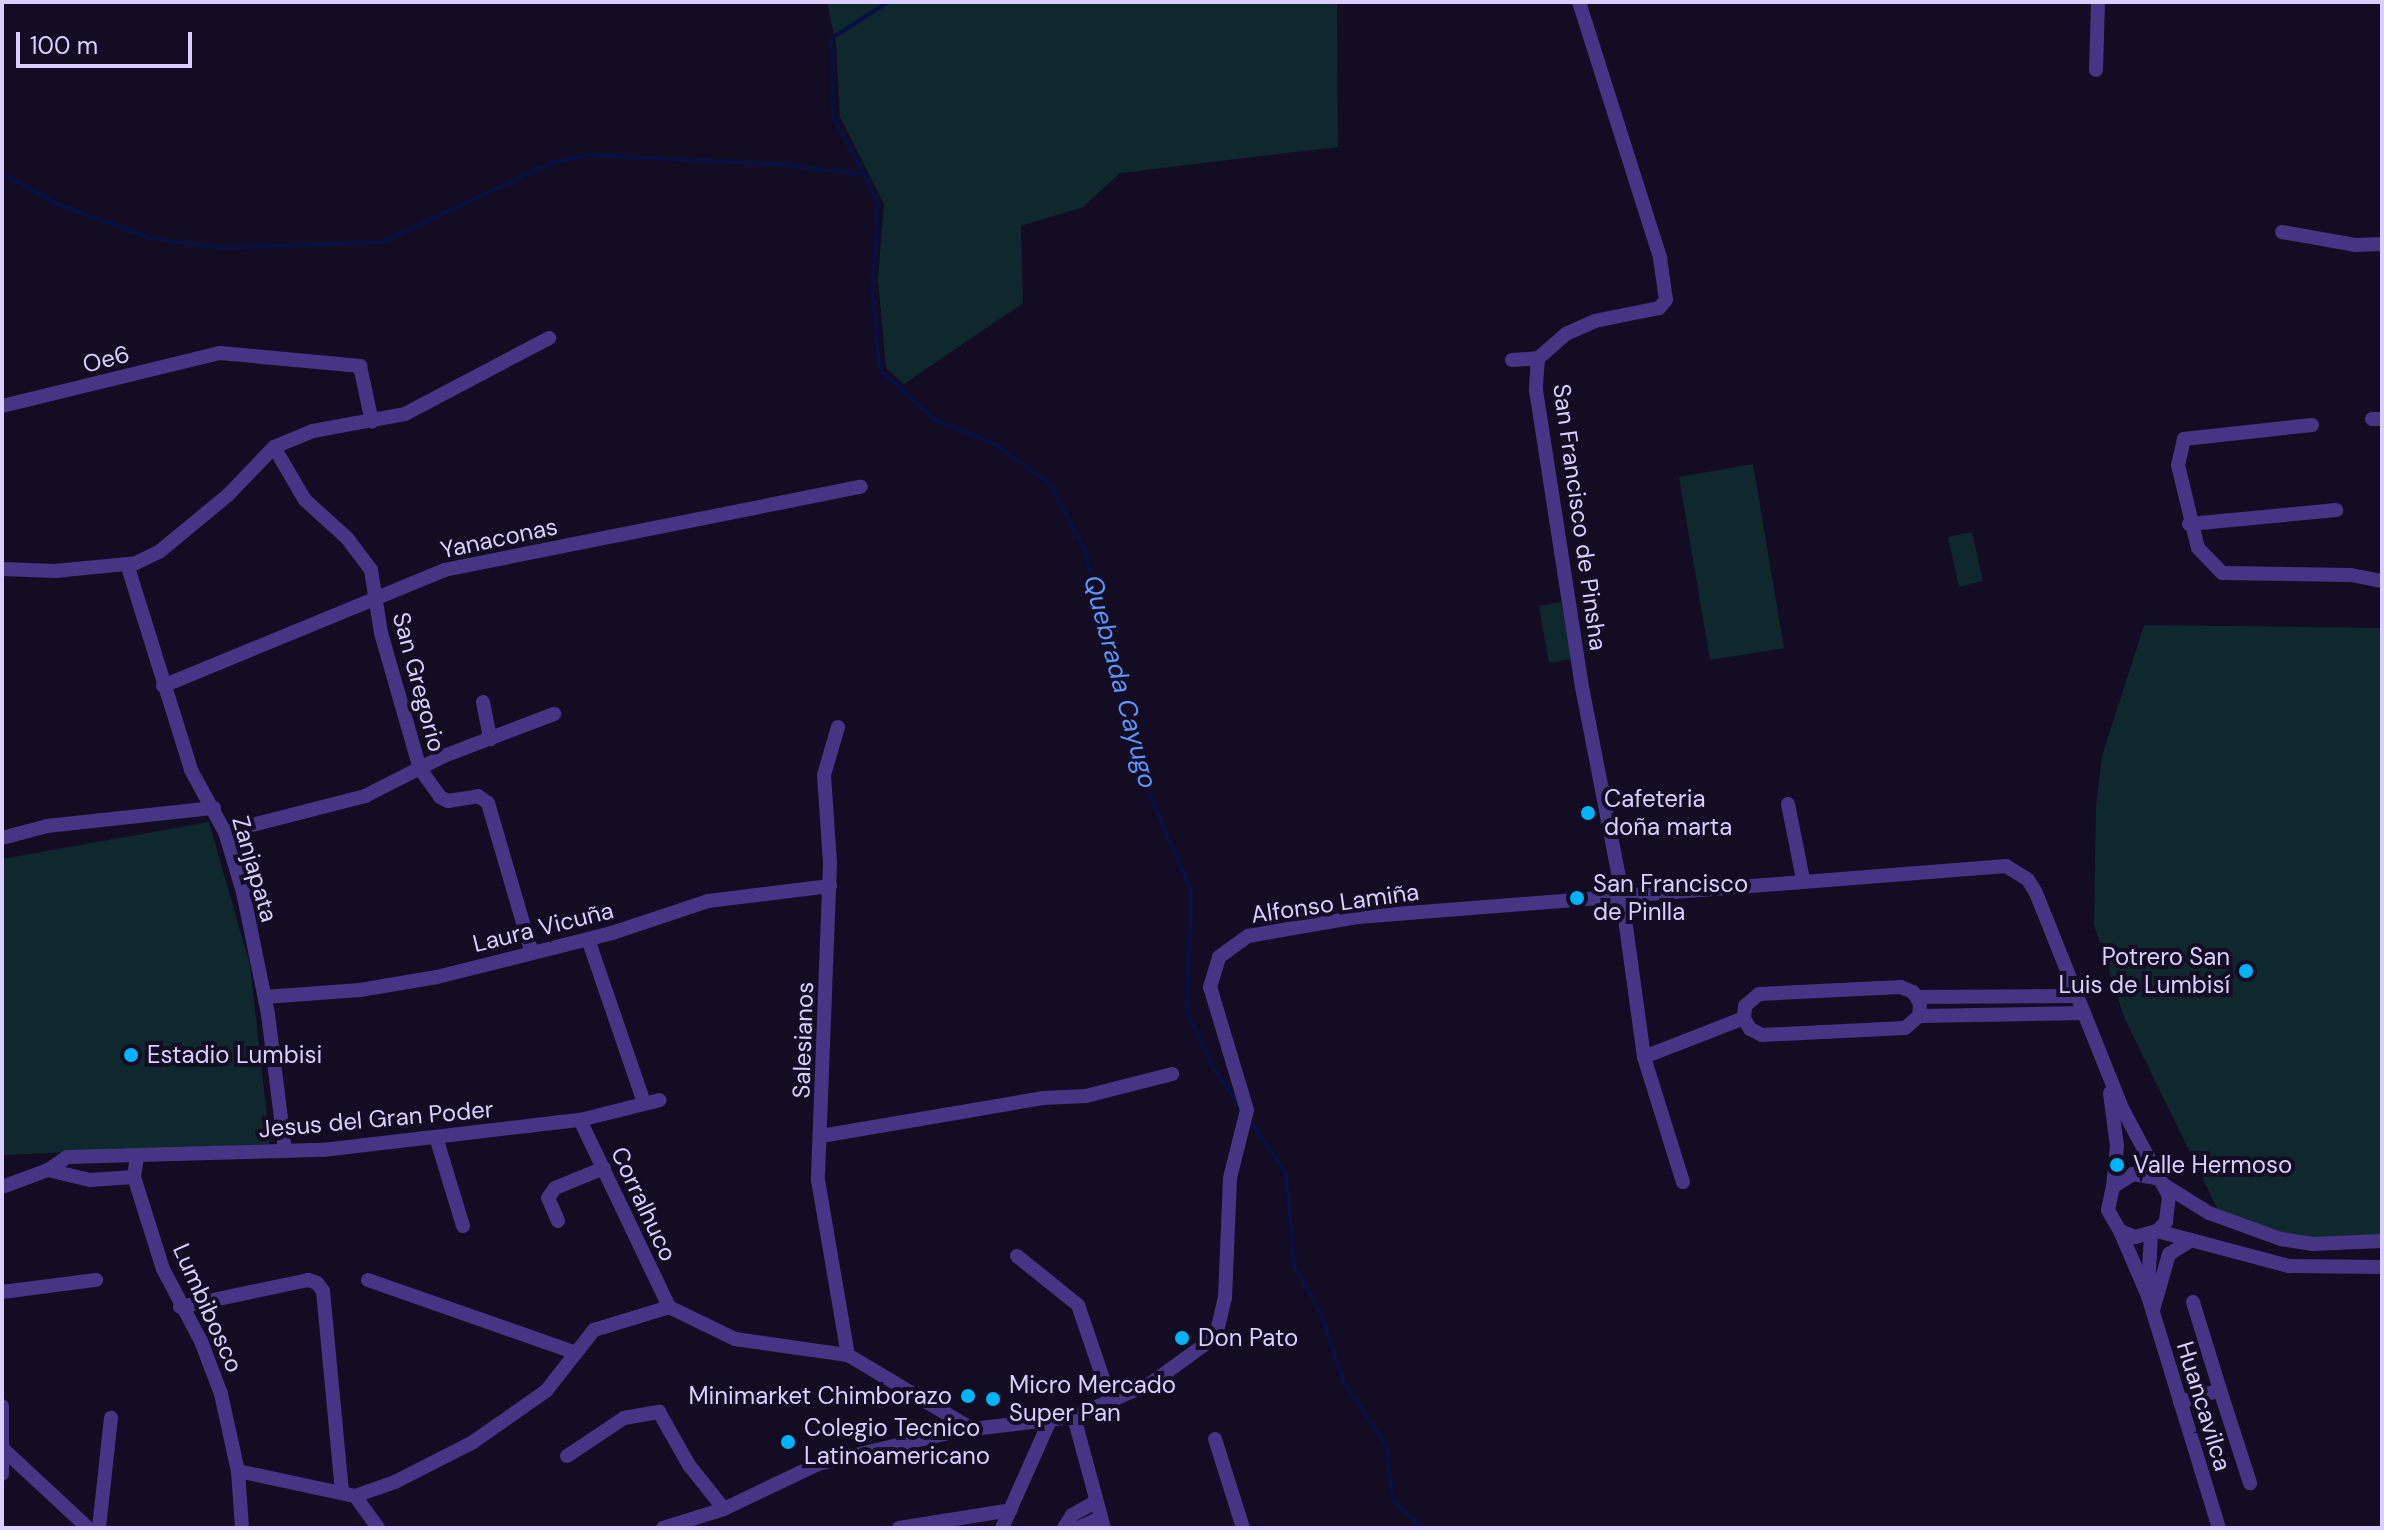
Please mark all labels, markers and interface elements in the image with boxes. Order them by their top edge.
scale bar [20,16,196,66]
text: 100 m [30,30,98,61]
street label: Oe6 [79,339,133,379]
street label: San Francisco de Pinsha [1547,382,1613,652]
street label: Yanaconas [438,512,560,564]
water label: Quebrada Cayugo [1077,572,1163,792]
street label: San Gregorio [387,609,451,755]
place label: Cafeteria doña marta [1604,785,1732,841]
marker: Cafeteria doña marta [1579,804,1597,822]
street label: Zanjapata [226,813,284,925]
place label: San Francisco de Pinlla [1593,870,1748,926]
street label: Alfonso Lamiña [1249,877,1421,929]
marker: San Francisco de Pinlla [1568,889,1586,907]
street label: Laura Vicuña [470,896,616,958]
place label: Potrero San Luis de Lumbisí [2058,943,2230,999]
marker: Potrero San Luis de Lumbisí [2237,962,2255,980]
street label: Salesianos [787,981,819,1099]
place label: Estadio Lumbisi [147,1041,322,1069]
marker: Estadio Lumbisi [122,1046,140,1064]
street label: Jesus del Gran Poder [257,1094,495,1144]
street label: Corralhuco [605,1142,683,1266]
place label: Valle Hermoso [2133,1151,2292,1179]
marker: Valle Hermoso [2108,1156,2126,1174]
street label: Lumbibosco [167,1239,249,1377]
place label: Don Pato [1198,1324,1298,1352]
marker: Don Pato [1173,1329,1191,1347]
street label: Huancavilca [2171,1338,2237,1474]
place label: Micro Mercado Super Pan [1009,1371,1176,1427]
place label: Minimarket Chimborazo [688,1382,952,1410]
marker: Minimarket Chimborazo [959,1387,977,1405]
marker: Micro Mercado Super Pan [984,1390,1002,1408]
place label: Colegio Tecnico Latinoamericano [804,1414,990,1470]
marker: Colegio Tecnico Latinoamericano [779,1433,797,1451]

